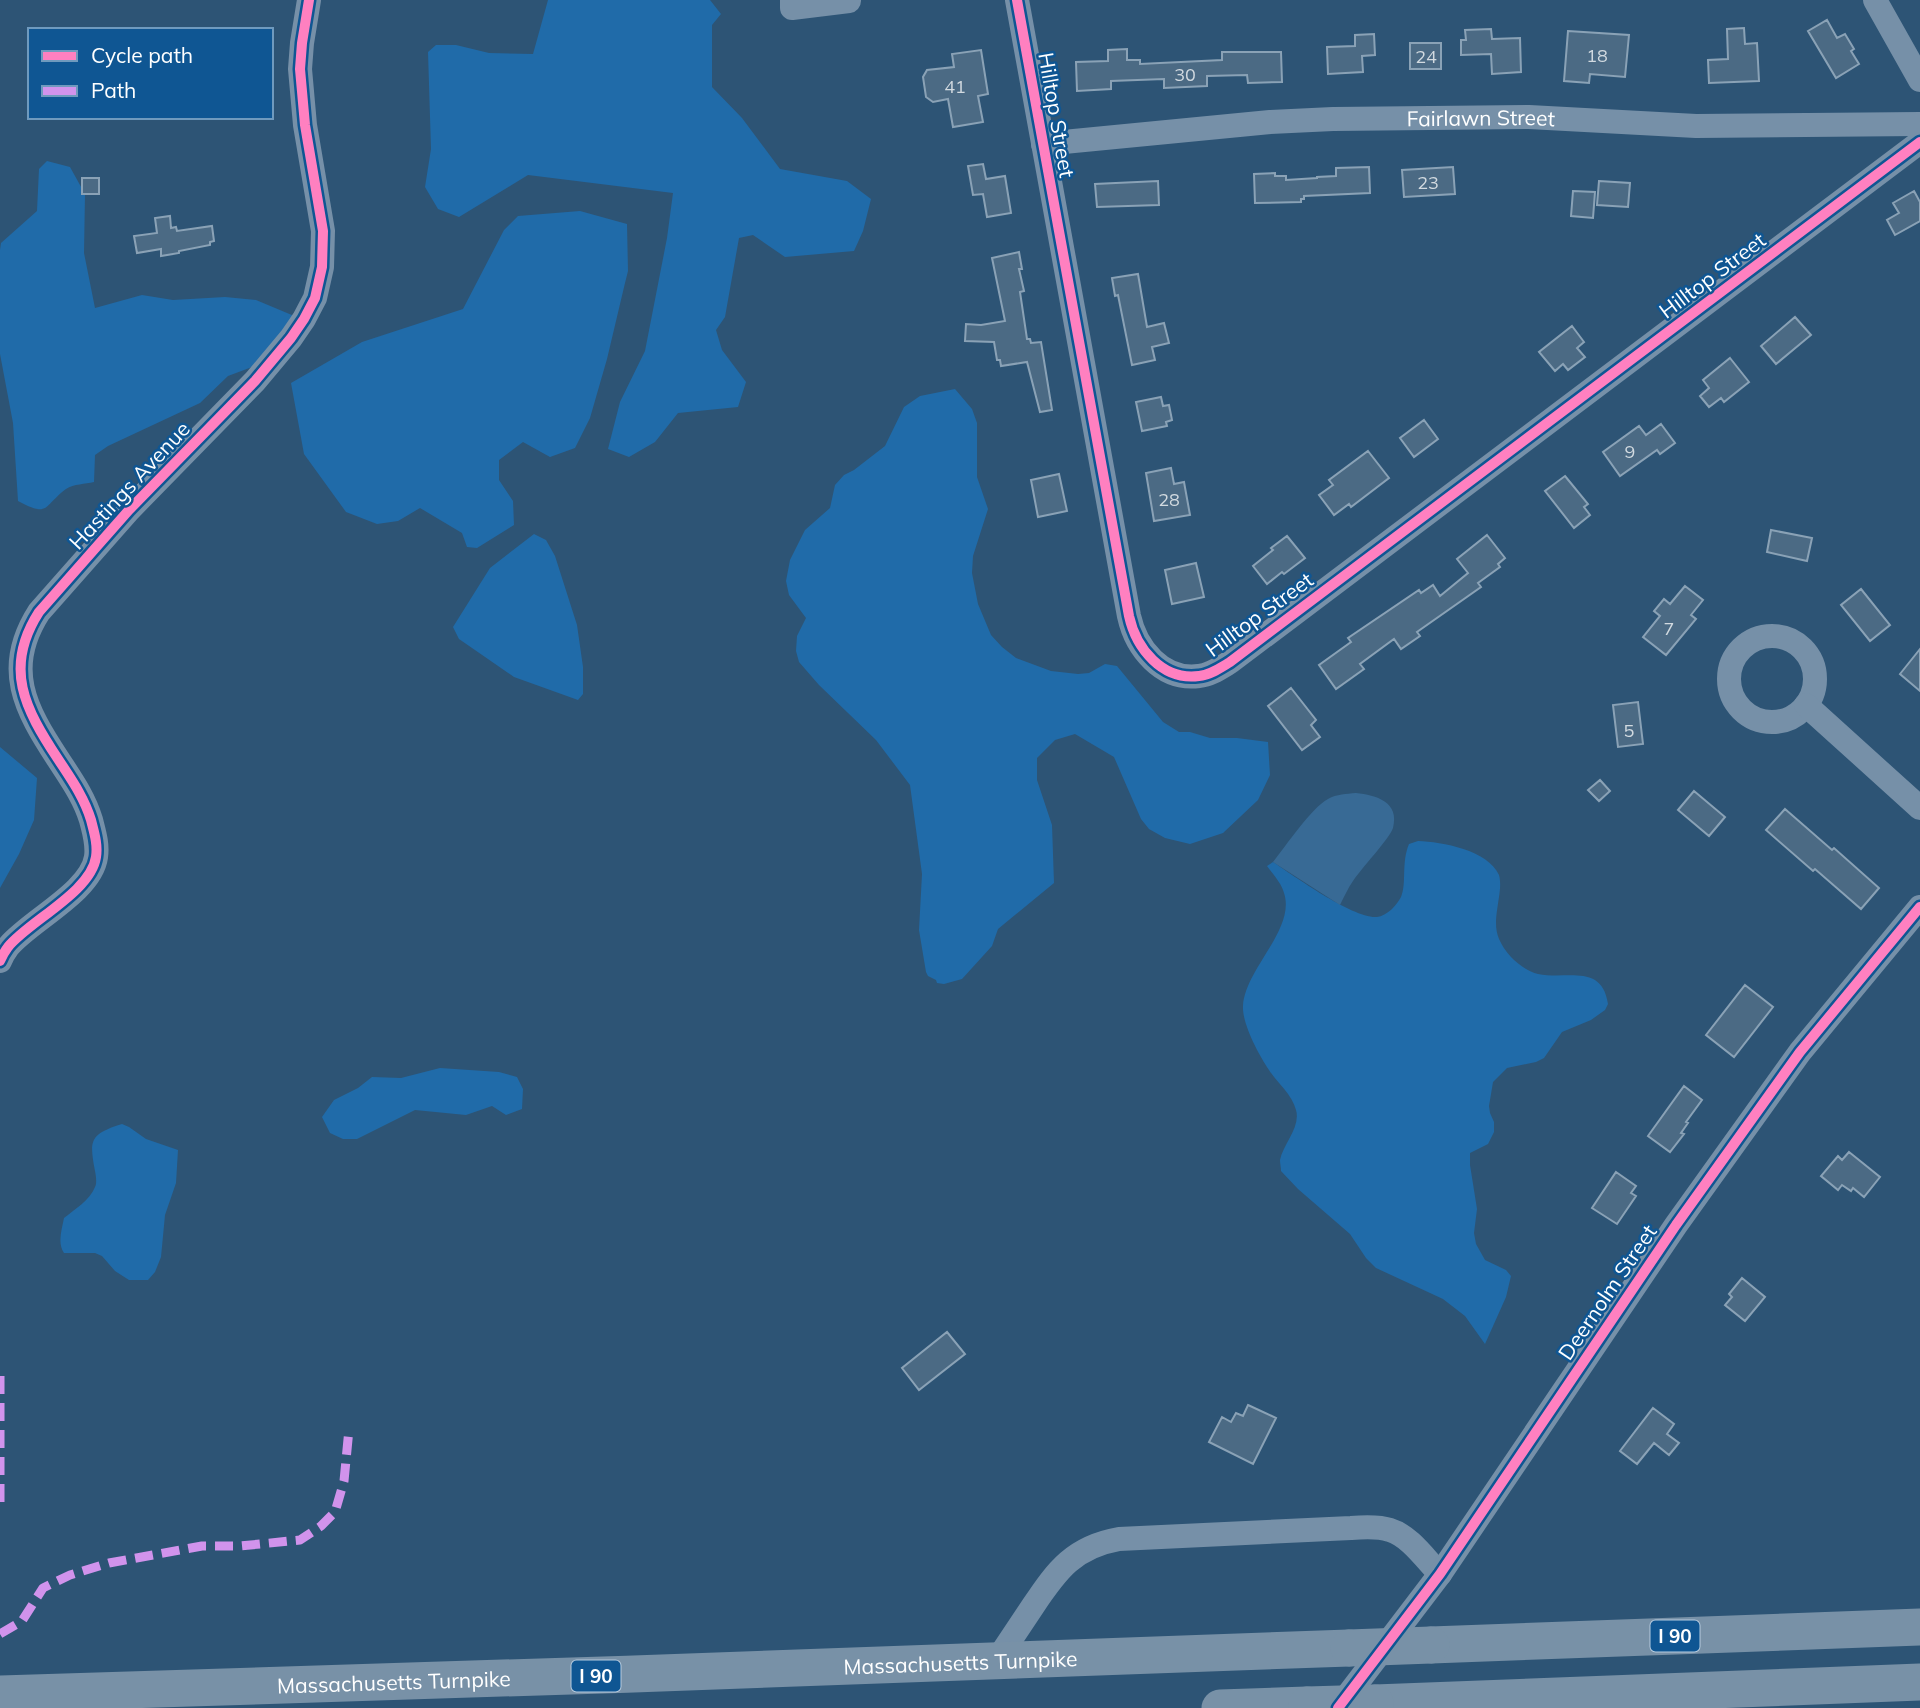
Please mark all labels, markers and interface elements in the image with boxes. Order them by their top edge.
legend [28,28,273,119]
text: Cycle path [91,42,193,68]
house number: 18 [1586,44,1608,67]
house number: 24 [1415,45,1437,68]
street label: Hilltop Street [1033,50,1081,180]
house number: 30 [1174,63,1196,86]
house number: 41 [944,75,966,98]
text: Path [91,77,136,103]
street label: Fairlawn Street [1407,104,1556,131]
house number: 23 [1417,171,1439,194]
street label: Hilltop Street [1654,227,1770,323]
street label: Hastings Avenue [63,416,195,554]
house number: 9 [1625,440,1635,463]
house number: 28 [1158,488,1180,511]
street label: Hilltop Street [1200,566,1318,662]
house number: 7 [1664,617,1674,640]
house number: 5 [1624,719,1635,742]
street label: Deernolm Street [1552,1219,1662,1365]
road number: I 90 [1650,1620,1700,1652]
street label: Massachusetts Turnpike [843,1645,1078,1680]
road number: I 90 [572,1660,620,1692]
street label: Massachusetts Turnpike [276,1665,511,1699]

